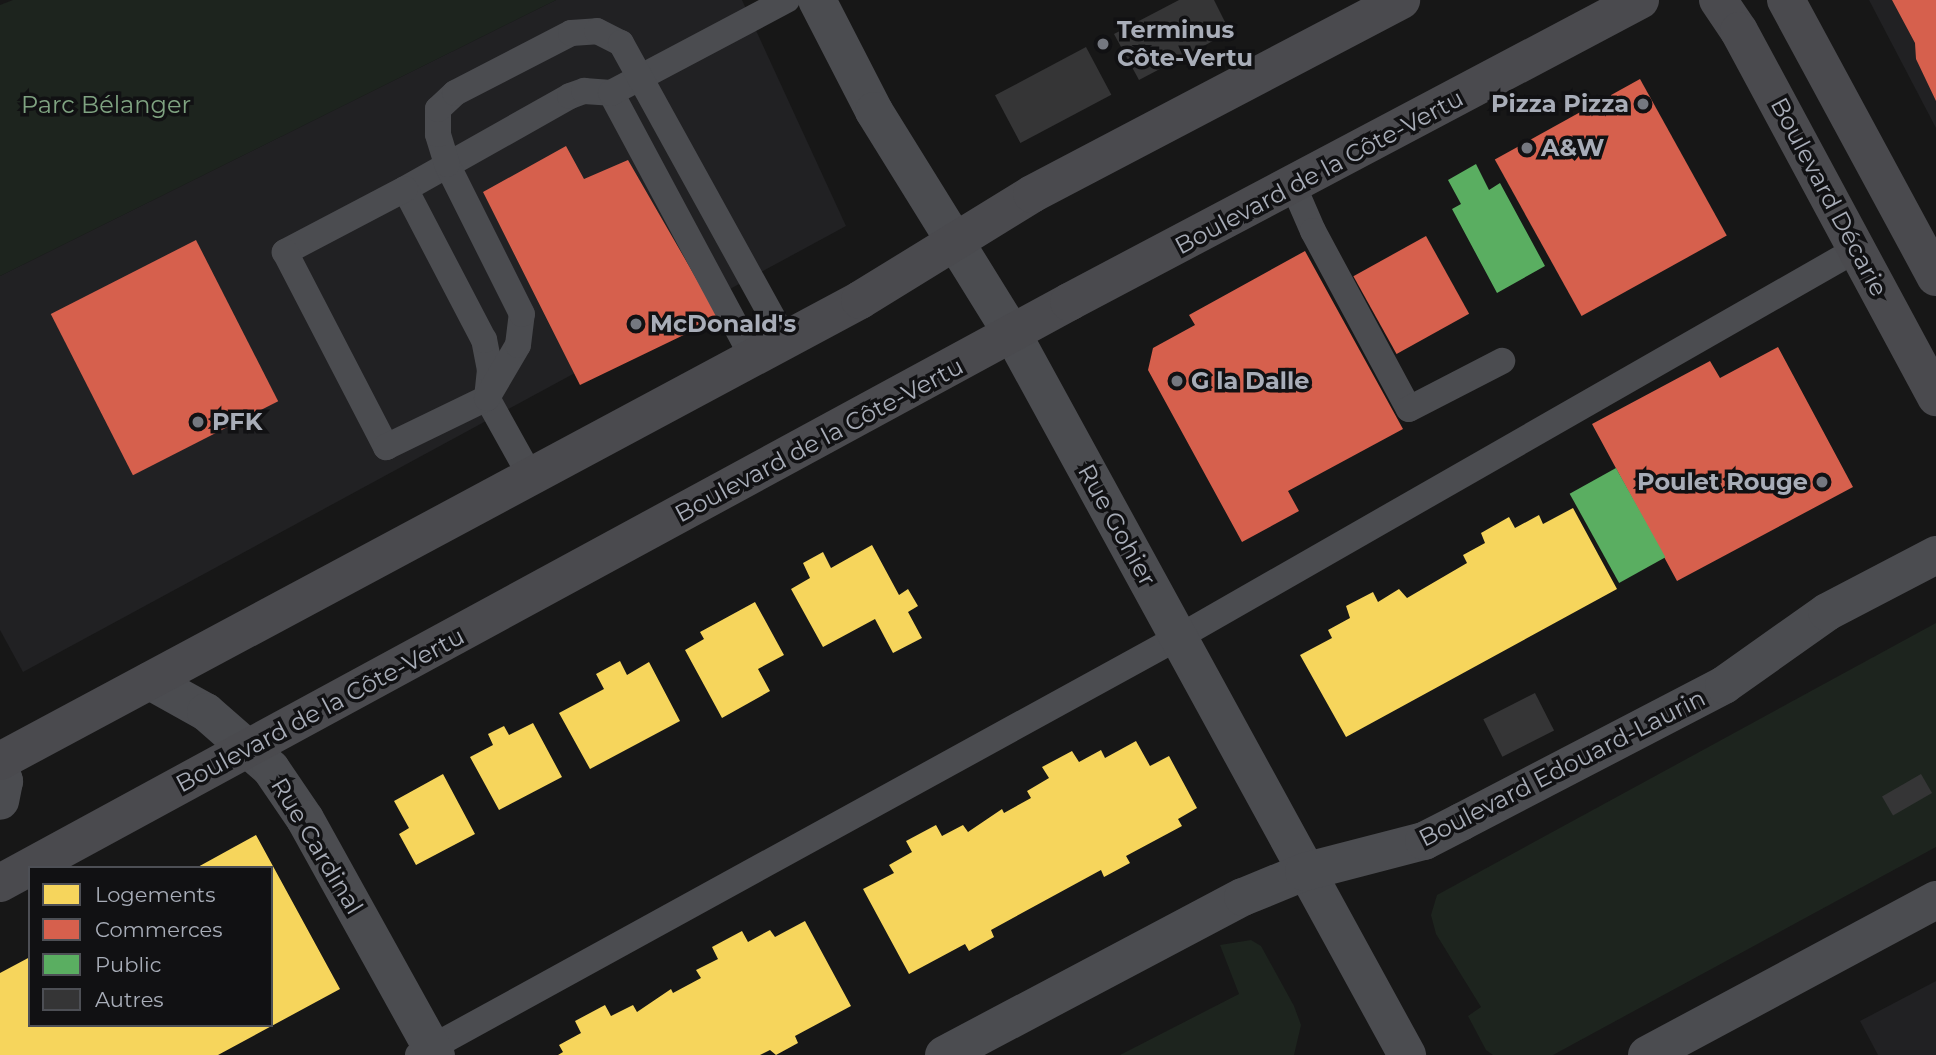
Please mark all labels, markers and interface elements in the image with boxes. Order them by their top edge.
place label: Terminus Côte-Vertu [1117,16,1253,72]
marker: Terminus Côte-Vertu [1095,36,1111,52]
street label: Boulevard de la Côte-Vertu [1170,84,1468,260]
place label: Pizza Pizza [1491,90,1629,118]
park label: Parc Bélanger [21,91,191,119]
street label: Boulevard Décarie [1764,93,1894,301]
marker: Pizza Pizza [1635,96,1651,112]
place label: A&W [1541,134,1604,162]
marker: A&W [1519,140,1535,156]
place label: McDonald's [650,310,796,338]
marker: McDonald's [628,316,644,332]
street label: Boulevard de la Côte-Vertu [670,352,968,528]
place label: G la Dalle [1191,367,1309,395]
marker: G la Dalle [1169,373,1185,389]
place label: PFK [212,408,262,436]
marker: PFK [190,414,206,430]
street label: Rue Gohier [1072,459,1162,591]
place label: Poulet Rouge [1637,468,1808,496]
marker: Poulet Rouge [1814,474,1830,490]
street label: Boulevard de la Côte-Vertu [171,622,469,798]
street label: Boulevard Edouard-Laurin [1414,683,1710,853]
street label: Rue Cardinal [265,773,369,919]
legend [28,866,273,1027]
text: Logements [95,882,215,907]
text: Commerces [95,917,223,942]
text: Public [95,952,162,977]
text: Autres [95,987,164,1012]

